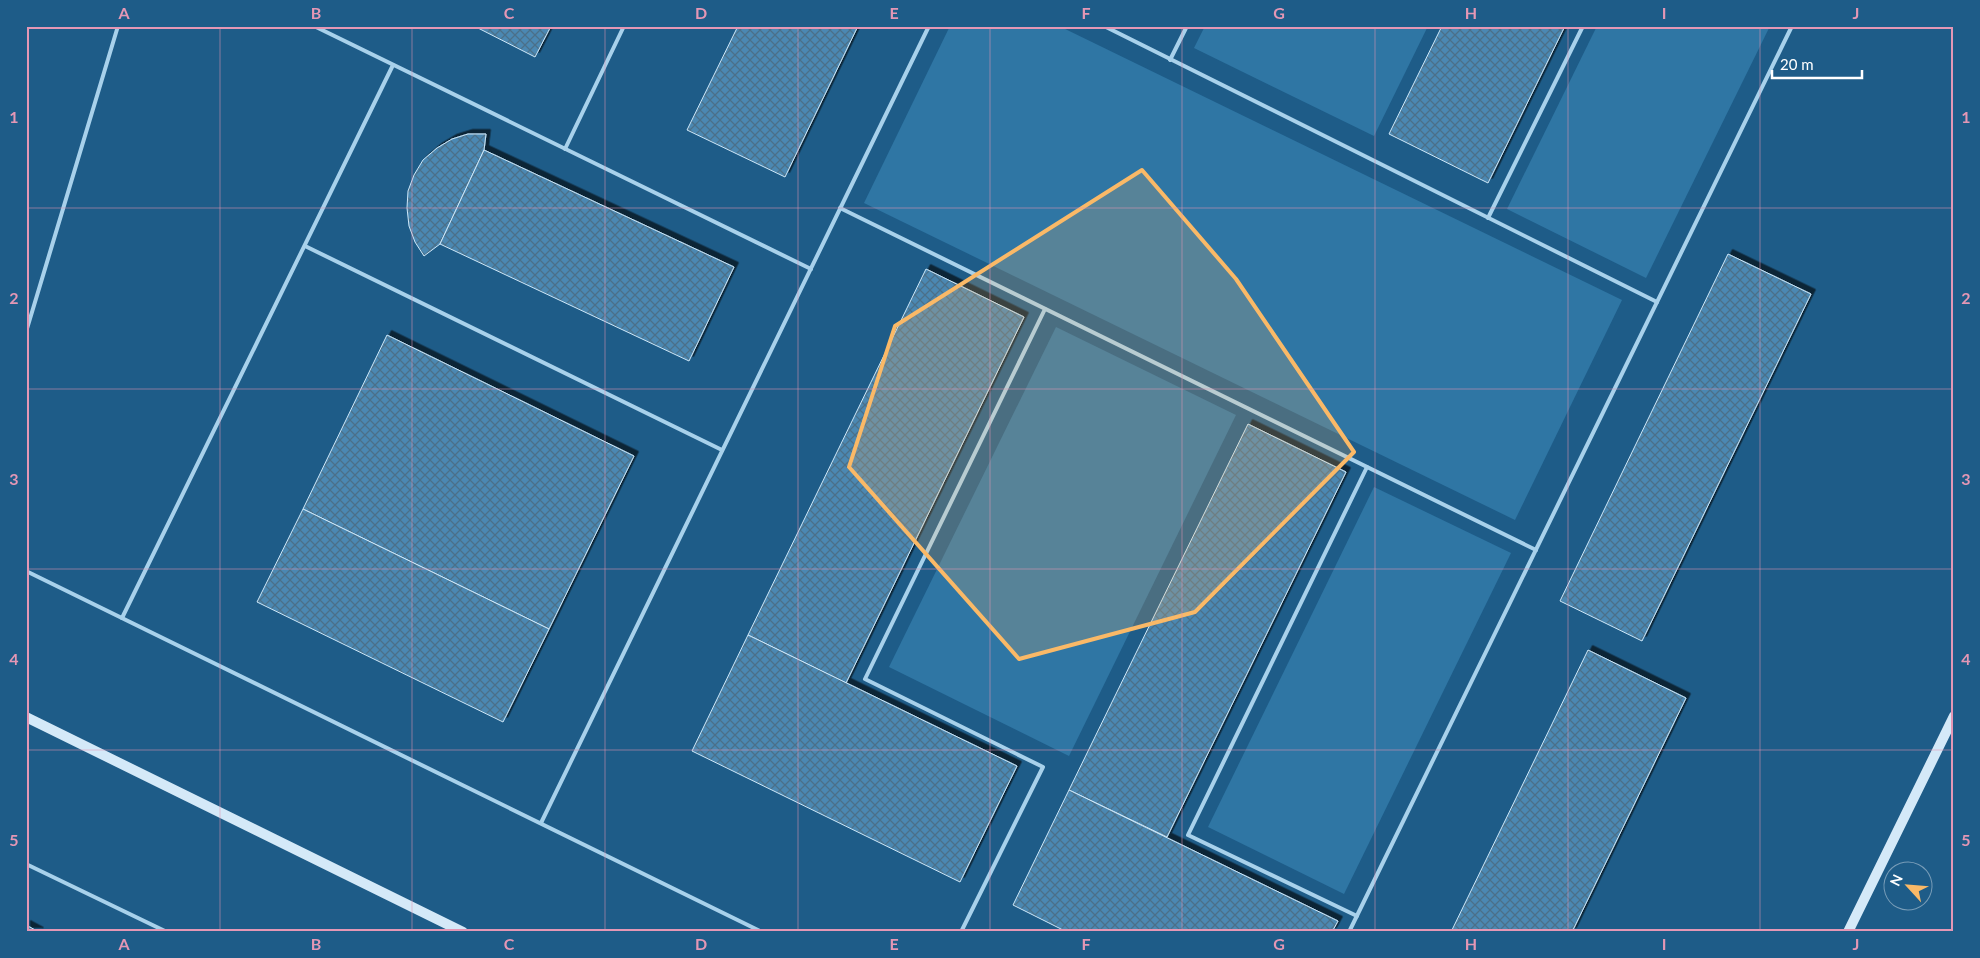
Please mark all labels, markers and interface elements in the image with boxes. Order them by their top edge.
text: A [117,3,130,22]
text: B [311,3,321,22]
text: C [504,3,515,22]
text: D [695,3,707,22]
text: E [889,3,899,22]
text: F [1081,3,1091,22]
text: G [1273,3,1285,22]
text: H [1465,3,1477,22]
text: I [1662,3,1666,22]
text: J [1853,3,1859,22]
scale bar [1772,48,1862,80]
text: 20 m [1780,55,1814,73]
text: 1 [9,107,19,126]
text: 1 [1961,107,1971,126]
text: 2 [9,288,19,307]
text: 2 [1961,288,1971,307]
text: 3 [9,469,19,488]
text: 3 [1961,469,1971,488]
text: 4 [9,649,19,668]
text: 4 [1961,649,1971,668]
text: 5 [9,830,19,849]
text: 5 [1961,830,1971,849]
north arrow [1882,860,1932,910]
text: N [1886,872,1906,889]
text: A [117,934,130,953]
text: B [311,934,321,953]
text: C [504,934,515,953]
text: D [695,934,707,953]
text: E [889,934,899,953]
text: F [1081,934,1091,953]
text: G [1273,934,1285,953]
text: H [1465,934,1477,953]
text: I [1662,934,1666,953]
text: J [1853,934,1859,953]

